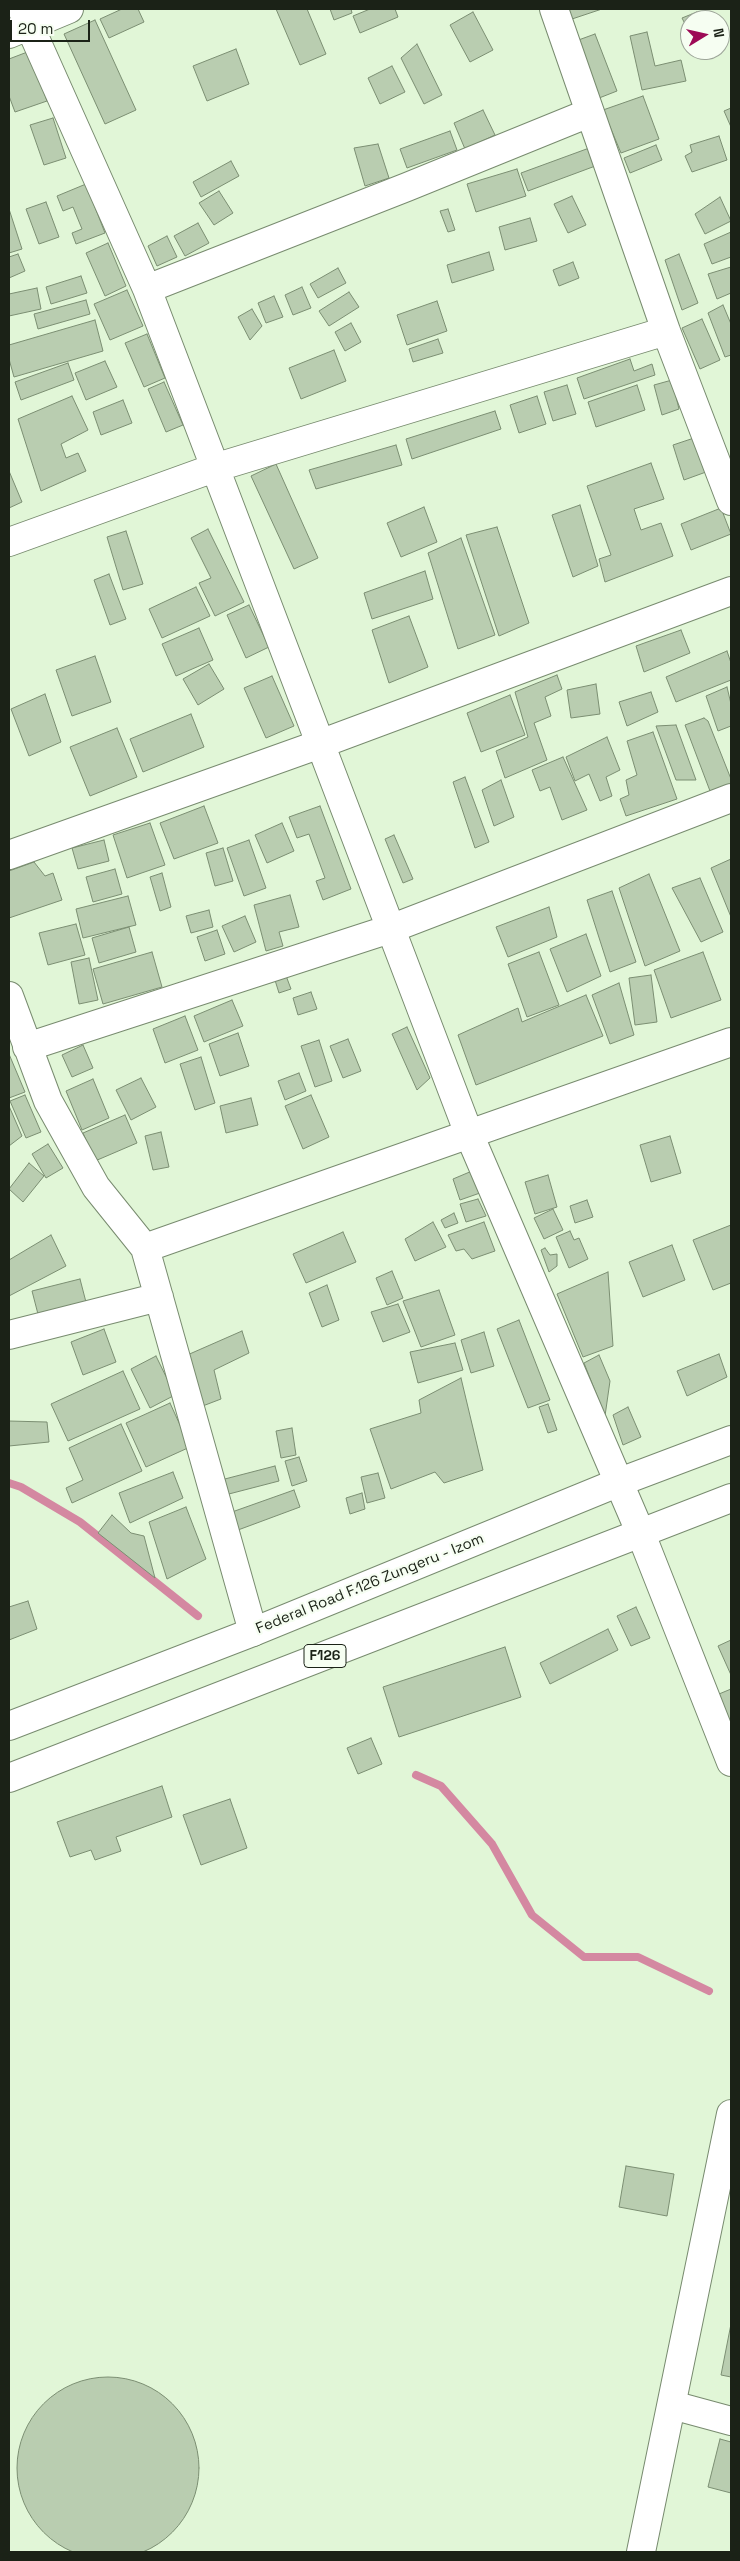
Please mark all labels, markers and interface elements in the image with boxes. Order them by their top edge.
scale bar [12,10,92,42]
north arrow [680,10,730,60]
text: 20 m [18,19,53,38]
text: N [709,27,728,39]
street label: Federal Road F.126 Zungeru - Izom [253,1530,487,1638]
road number: F126 [304,1644,346,1668]

